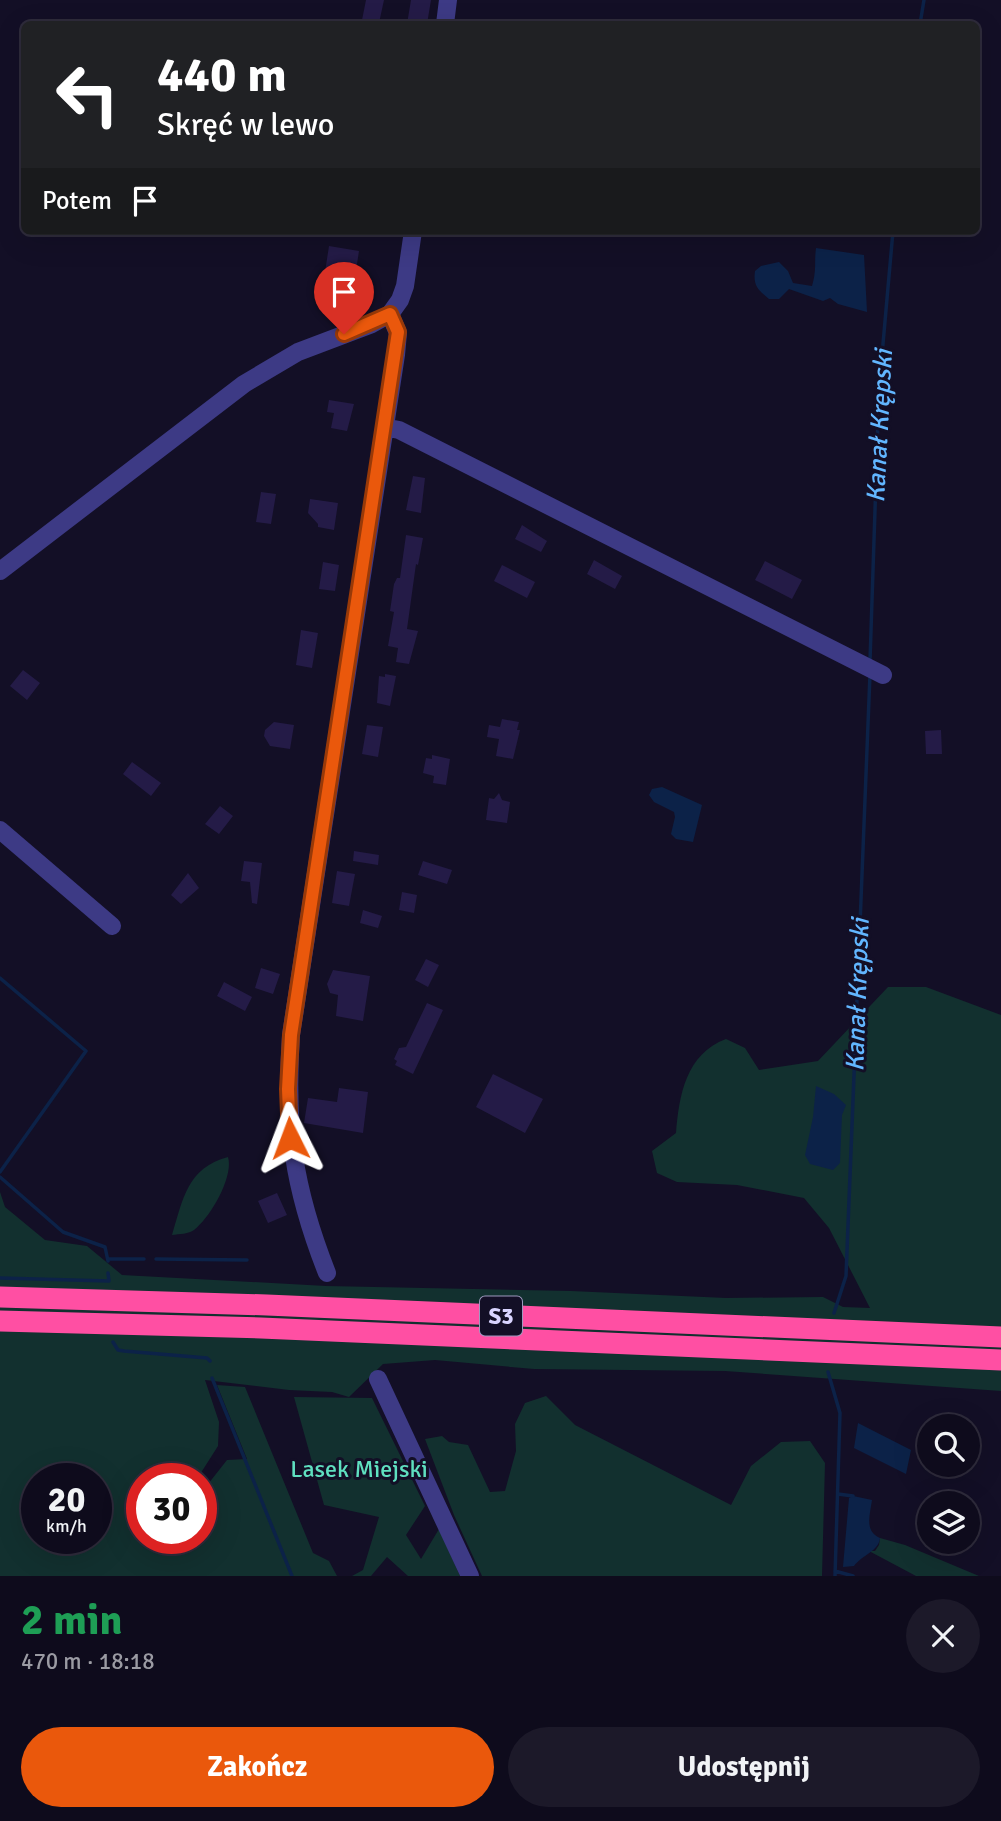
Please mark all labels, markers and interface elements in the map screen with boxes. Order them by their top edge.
text: 440 m [157,45,287,105]
icon: left [42,49,133,140]
text: Skręć w lewo [157,105,334,144]
icon: arrive [126,182,164,220]
text: Potem [42,185,112,217]
pin [314,262,374,334]
icon: arrive [325,273,363,311]
water label: Kanał Krępski [860,346,900,503]
water label: Kanał Krępski [839,915,877,1072]
position arrow [253,1101,327,1175]
road number: S3 [480,1296,522,1336]
map controls [917,1414,980,1554]
button: search [917,1414,980,1477]
park label: Lasek Miejski [290,1454,428,1484]
speed limit sign: 30 [126,1463,217,1554]
text: 20 [48,1478,85,1521]
button: layers [917,1491,980,1554]
text: km/h [46,1515,87,1537]
text: 2 min [21,1595,122,1646]
button: close [906,1599,980,1673]
text: 470 m · 18:18 [21,1647,155,1676]
button: Zakończ [21,1727,494,1807]
button: Udostępnij [508,1727,980,1807]

